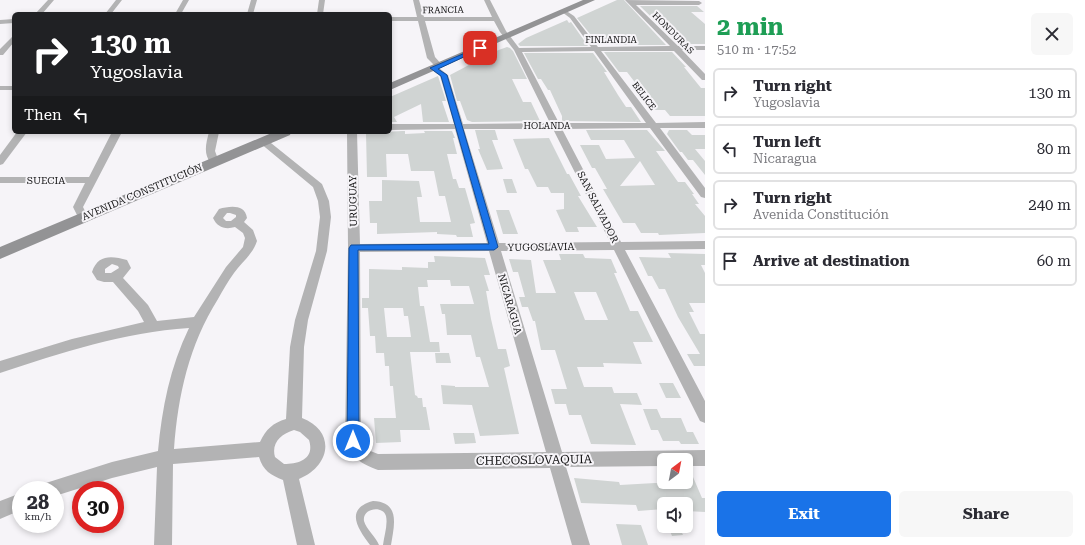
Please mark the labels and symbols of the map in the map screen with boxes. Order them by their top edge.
street label: FRANCIA [422,5,464,15]
street label: HONDURAS [650,10,696,56]
pin [463,31,497,65]
street label: FINLANDIA [585,35,638,45]
street label: BELICE [630,80,658,112]
street label: HOLANDA [524,121,571,131]
street label: AVENIDA CONSTITUCIÓN [80,162,204,222]
street label: SAN SALVADOR [575,170,621,245]
street label: SUECIA [27,175,65,186]
street label: URUGUAY [347,175,359,227]
street label: YUGOSLAVIA [507,241,575,253]
street label: NICARAGUA [496,273,524,335]
position arrow [332,420,374,462]
street label: CHECOSLOVAQUIA [476,452,593,468]
north arrow [657,453,693,489]
speed limit sign: 30 [72,481,124,533]

